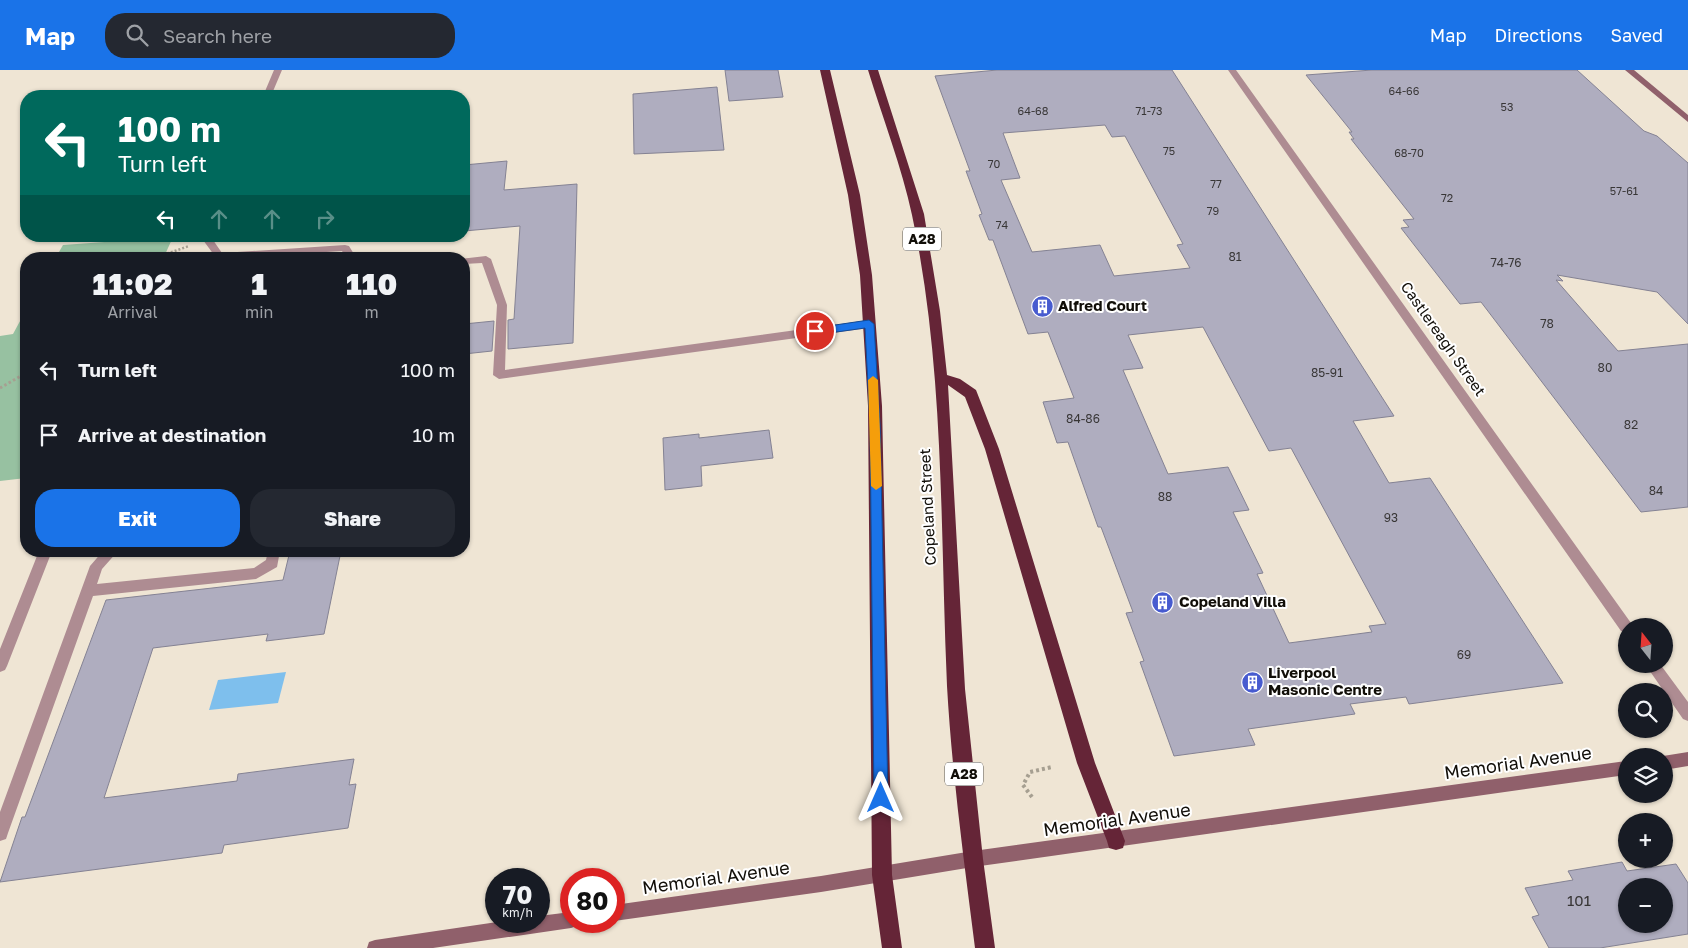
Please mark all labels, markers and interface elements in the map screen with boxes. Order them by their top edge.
search box [105,13,455,58]
text: Map [25,21,75,50]
icon: search [123,21,151,49]
text: Search here [163,24,272,47]
text: Map [1430,24,1466,46]
text: Directions [1494,24,1582,46]
text: Saved [1610,24,1663,46]
house number: 64-66 [1389,84,1420,97]
house number: 53 [1501,100,1513,113]
house number: 64-68 [1018,104,1049,117]
house number: 71-73 [1136,104,1162,117]
text: 100 m [118,108,221,150]
icon: left [35,110,100,175]
house number: 75 [1163,144,1175,157]
house number: 68-70 [1394,146,1424,159]
text: Turn left [118,150,207,177]
house number: 70 [988,157,1001,170]
house number: 77 [1210,177,1222,190]
house number: 57-61 [1610,184,1638,197]
house number: 72 [1441,191,1453,204]
house number: 79 [1207,204,1219,217]
icon: left [152,205,180,233]
icon: ahead [205,205,233,233]
icon: ahead [258,205,286,233]
icon: right [311,205,339,233]
house number: 74 [996,218,1009,231]
road number: A28 [903,227,941,250]
house number: 81 [1228,249,1242,264]
house number: 74-76 [1490,255,1522,270]
text: 11:02 [93,266,173,302]
text: 1 [251,266,267,302]
text: 110 [346,266,397,302]
street label: Castlereagh Street [1398,278,1490,399]
building icon: Alfred Court [1030,294,1054,318]
place label: Alfred Court [1058,296,1147,314]
text: Arrival [107,302,158,322]
text: min [245,302,273,322]
text: m [365,302,379,322]
pin [794,310,836,352]
house number: 78 [1540,316,1554,331]
icon: arrive [801,317,829,345]
icon: left [35,356,63,384]
text: Turn left [78,358,157,381]
text: 100 m [401,358,455,381]
house number: 80 [1598,360,1612,375]
house number: 85-91 [1311,365,1343,380]
house number: 84-86 [1066,411,1100,426]
house number: 82 [1624,417,1638,432]
icon: arrive [35,421,63,449]
text: Arrive at destination [78,423,266,446]
text: 10 m [412,423,455,446]
street label: Copeland Street [915,448,939,566]
house number: 84 [1649,483,1663,498]
button: Exit [35,489,240,547]
button: Share [250,489,455,547]
house number: 88 [1158,489,1172,504]
house number: 93 [1384,510,1398,525]
building icon: Copeland Villa [1151,590,1175,614]
place label: Copeland Villa [1179,592,1286,610]
north arrow [1618,618,1672,672]
map controls [1618,618,1673,933]
house number: 69 [1457,647,1471,662]
place label: Liverpool Masonic Centre [1268,663,1382,698]
building icon: Liverpool Masonic Centre [1240,670,1264,694]
button: search [1618,683,1673,738]
street label: Memorial Avenue [1443,741,1593,783]
button: layers [1618,748,1673,803]
road number: A28 [945,762,983,786]
position arrow [854,771,906,823]
street label: Memorial Avenue [1042,798,1192,840]
button: + [1618,813,1673,868]
street label: Memorial Avenue [641,856,791,898]
speed limit sign: 80 [560,868,625,933]
button: − [1618,878,1673,933]
text: 70 [503,879,532,910]
house number: 101 [1567,891,1591,909]
text: km/h [502,905,533,920]

